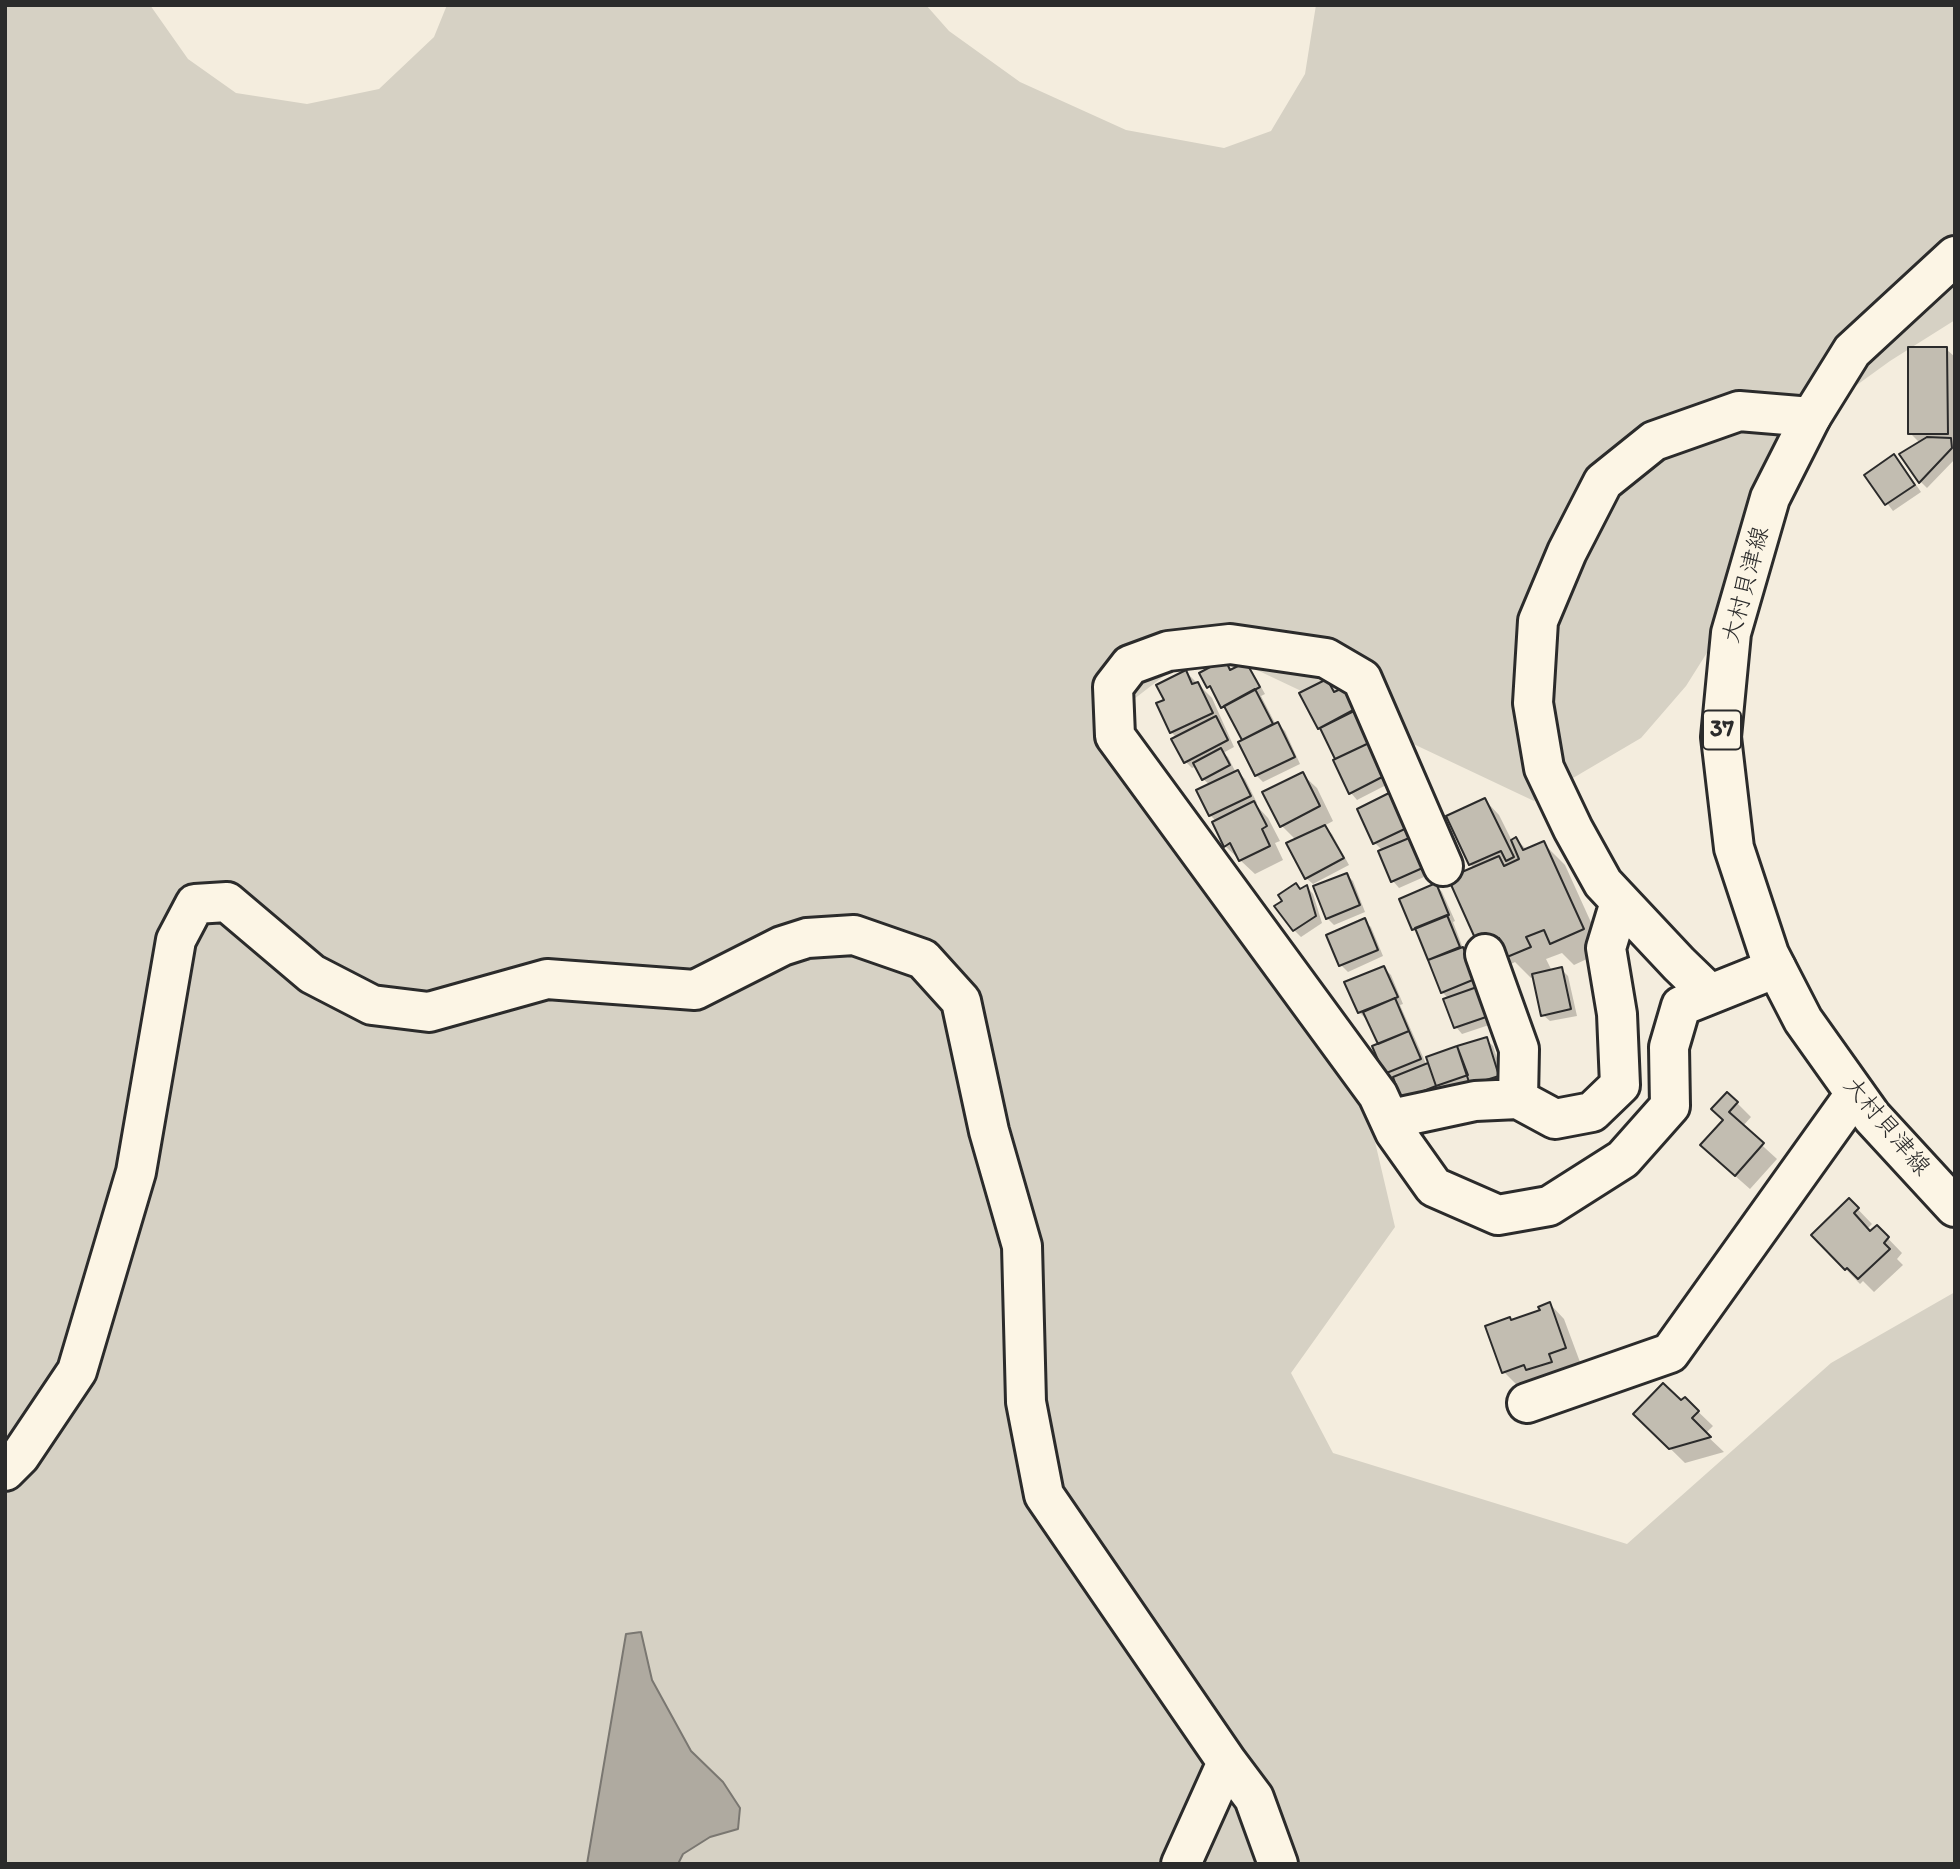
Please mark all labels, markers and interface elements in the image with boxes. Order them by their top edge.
street label: 大村貝津線 [1718,523,1776,647]
road number: 37 [1703,710,1741,750]
street label: 大村貝津線 [1836,1072,1936,1182]

